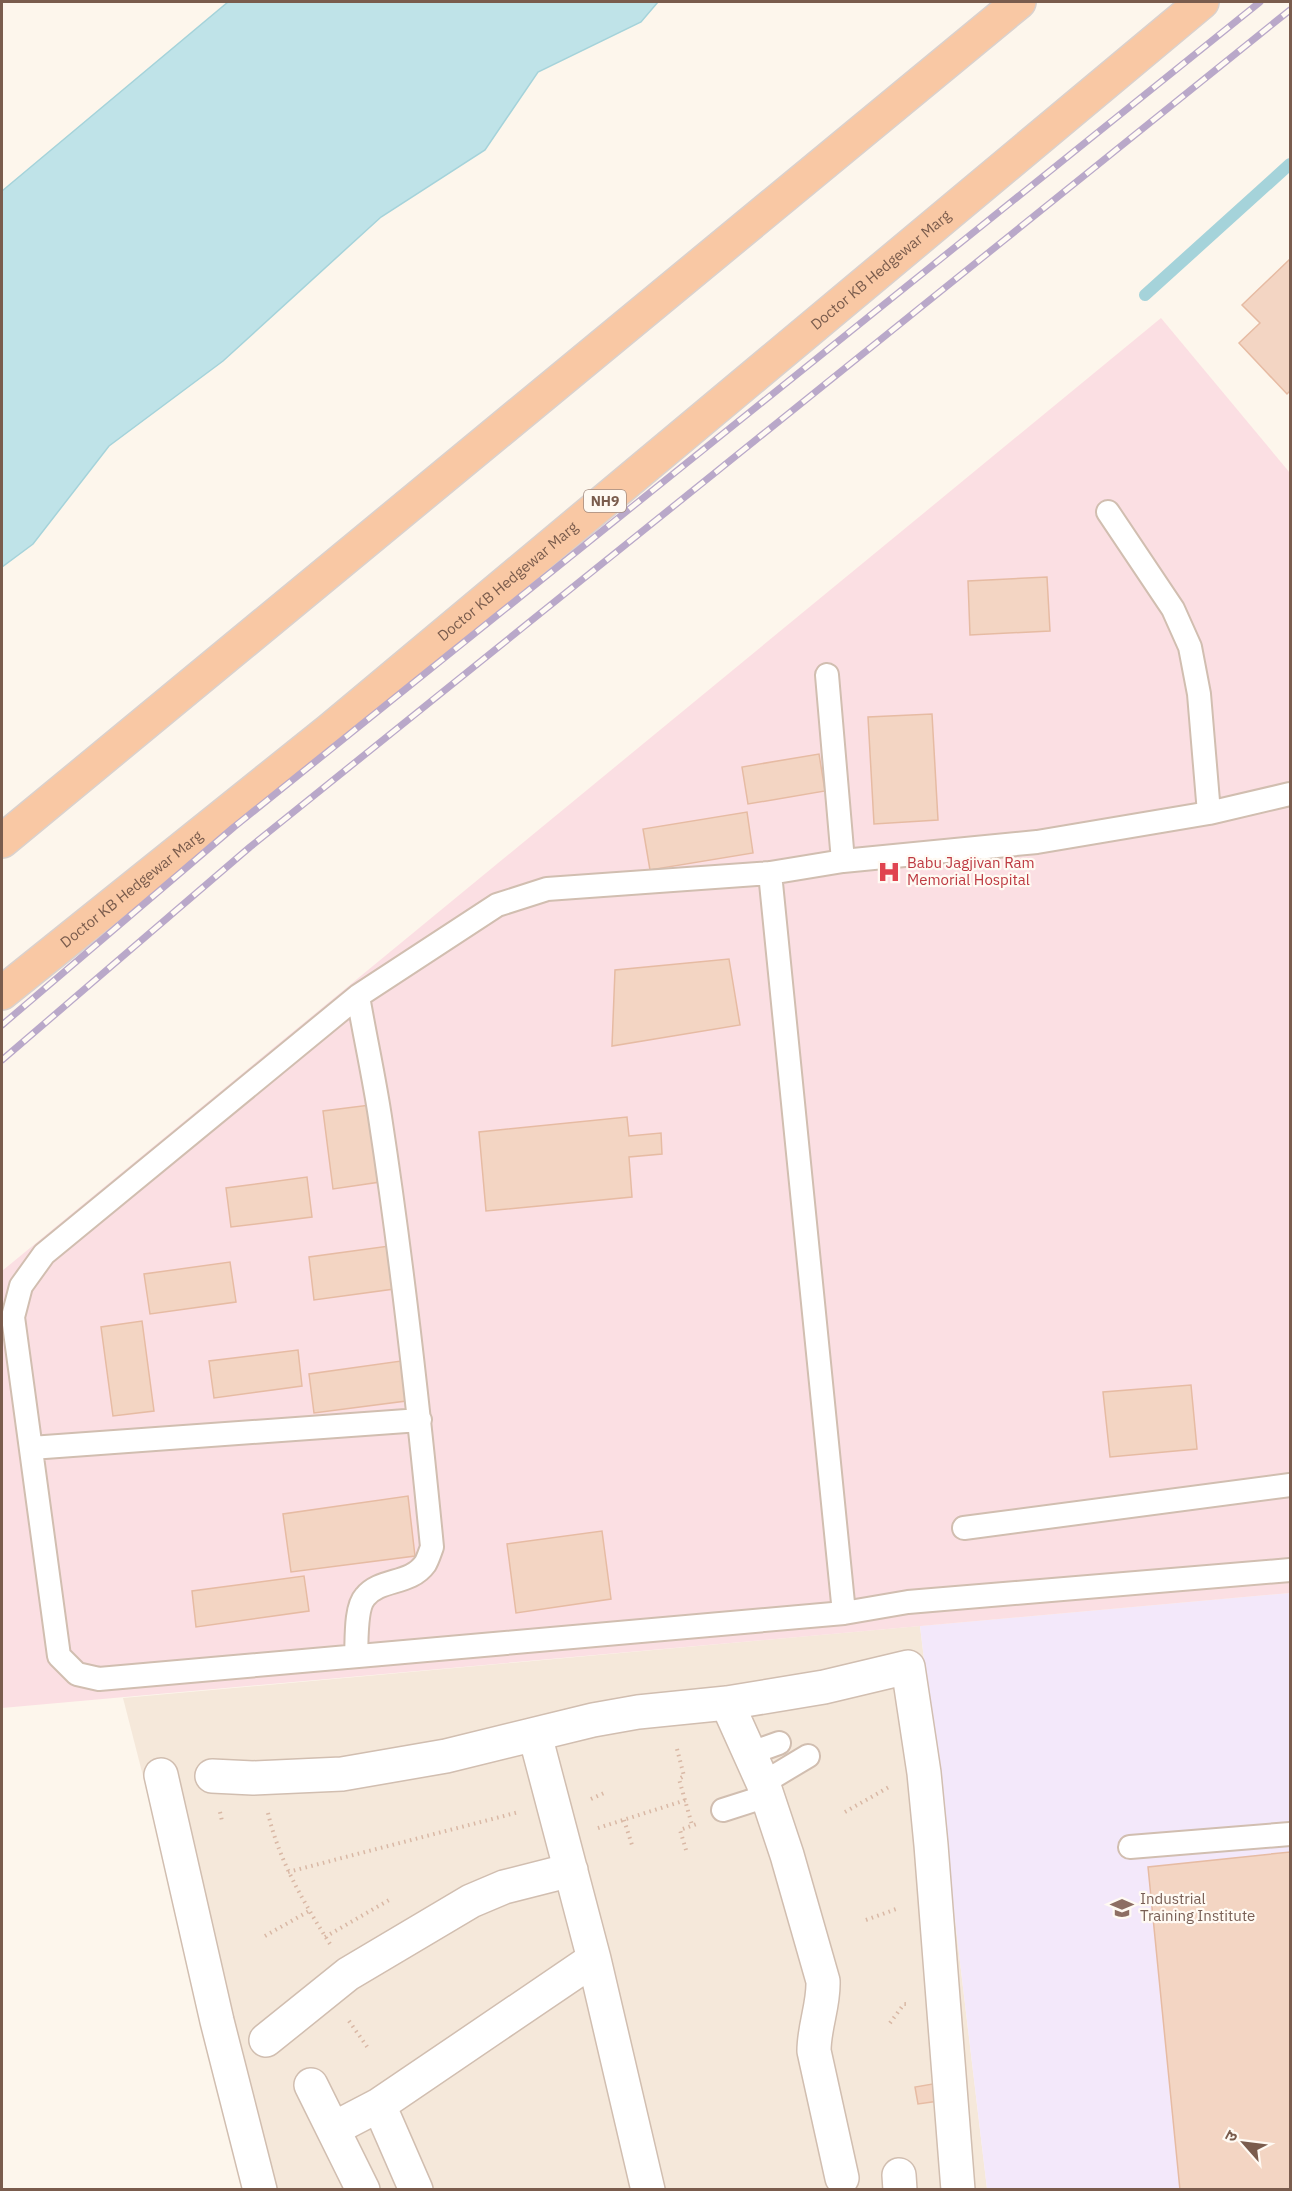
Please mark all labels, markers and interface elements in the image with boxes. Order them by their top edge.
street label: Doctor KB Hedgewar Marg [807,206,955,334]
road number: NH9 [584,490,626,512]
street label: Doctor KB Hedgewar Marg [433,517,582,645]
street label: Doctor KB Hedgewar Marg [56,826,206,952]
place label: Babu Jagjivan Ram Memorial Hospital [907,853,1035,889]
hospital icon: Babu Jagjivan Ram Memorial Hospital [876,859,902,885]
place label: Industrial Training Institute [1140,1889,1255,1925]
school or university icon: Industrial Training Institute [1109,1895,1135,1921]
north arrow [1214,2113,1274,2173]
text: उ [1220,2127,1242,2145]

